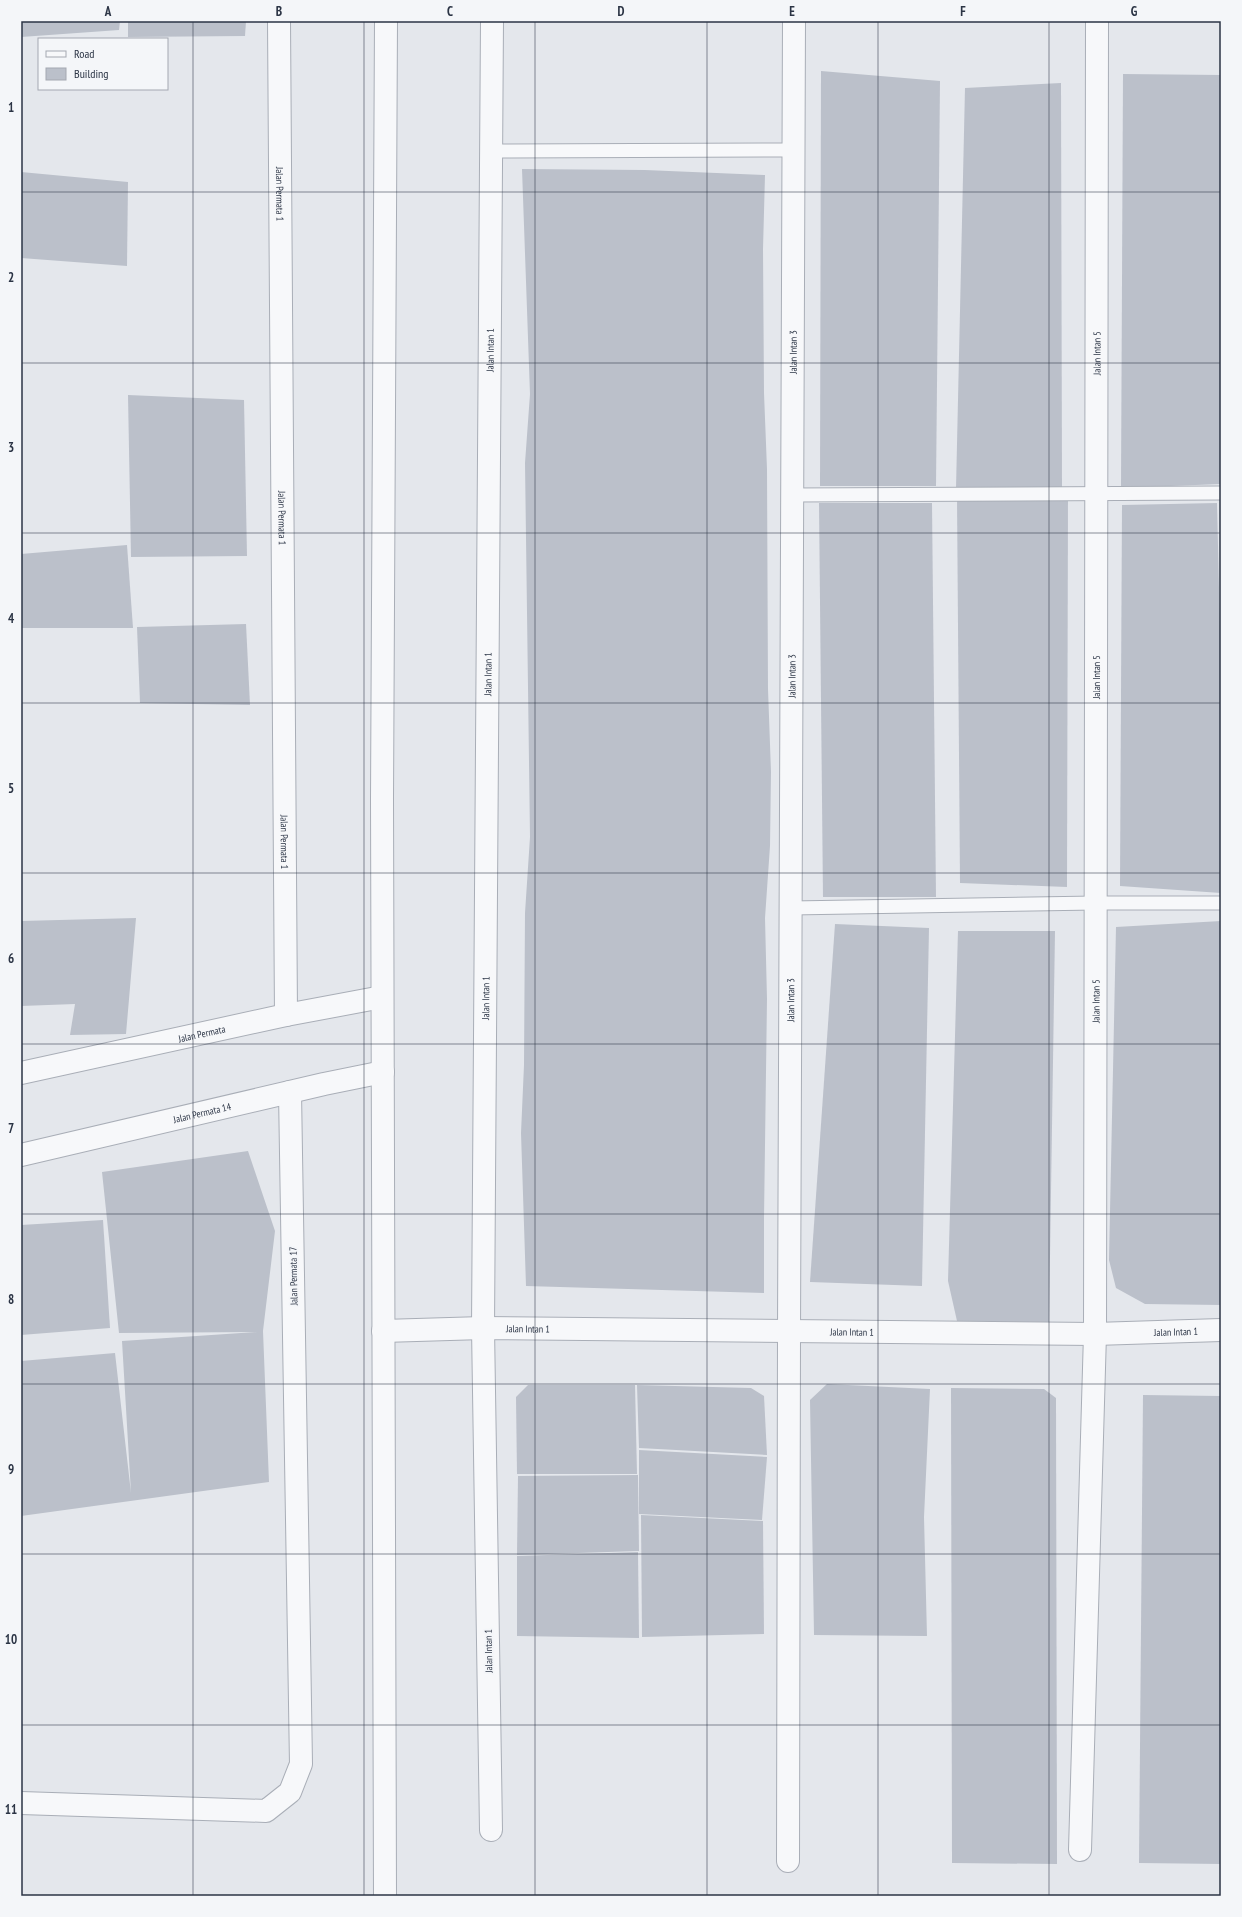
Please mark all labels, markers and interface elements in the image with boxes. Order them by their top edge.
text: A [104,3,112,20]
text: B [276,3,282,20]
text: C [447,3,453,20]
text: D [618,3,625,20]
text: E [789,3,795,20]
text: F [960,3,966,20]
text: G [1131,3,1138,20]
legend [38,38,168,90]
text: Road [74,46,94,61]
text: Building [74,66,109,81]
text: 1 [8,99,14,116]
street label: Jalan Permata 1 [273,166,286,221]
text: 2 [8,269,14,286]
street label: Jalan Intan 1 [484,328,497,373]
street label: Jalan Intan 3 [787,330,800,375]
street label: Jalan Intan 5 [1090,331,1104,376]
text: 3 [8,439,14,456]
street label: Jalan Permata 1 [275,490,289,545]
text: 4 [8,610,15,627]
street label: Jalan Intan 1 [481,652,495,697]
street label: Jalan Intan 3 [785,654,799,699]
street label: Jalan Intan 5 [1090,655,1103,700]
text: 5 [8,780,14,797]
street label: Jalan Permata 1 [278,814,291,869]
text: 6 [8,950,14,967]
street label: Jalan Intan 1 [479,976,492,1021]
street label: Jalan Intan 3 [784,978,797,1023]
street label: Jalan Intan 5 [1089,979,1103,1024]
street label: Jalan Permata [176,1022,227,1046]
street label: Jalan Permata 14 [171,1100,233,1126]
text: 7 [8,1120,14,1137]
street label: Jalan Permata 17 [286,1247,301,1306]
text: 8 [8,1291,14,1308]
street label: Jalan Intan 1 [505,1322,550,1336]
street label: Jalan Intan 1 [829,1325,874,1339]
street label: Jalan Intan 1 [1153,1325,1198,1339]
text: 9 [8,1461,14,1478]
street label: Jalan Intan 1 [482,1629,495,1674]
text: 10 [5,1631,17,1648]
text: 11 [5,1801,17,1818]

